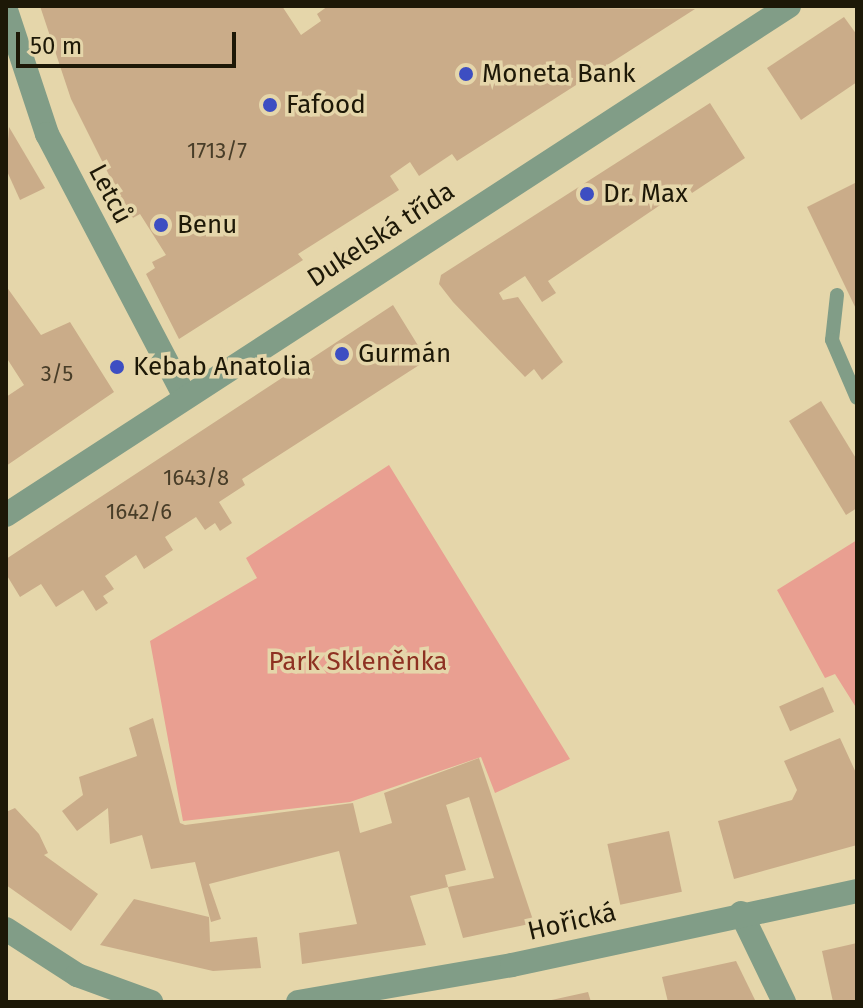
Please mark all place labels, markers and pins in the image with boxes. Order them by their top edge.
place label: Moneta Bank [482,58,636,90]
marker: Moneta Bank [457,65,475,83]
place label: Fafood [286,89,366,121]
marker: Fafood [261,96,279,114]
place label: Dr. Max [603,178,688,210]
marker: Dr. Max [578,185,596,203]
place label: Benu [177,209,237,241]
marker: Benu [152,216,170,234]
place label: Gurmán [358,338,451,370]
marker: Gurmán [333,345,351,363]
place label: Kebab Anatolia [133,351,311,383]
marker: Kebab Anatolia [108,358,126,376]

